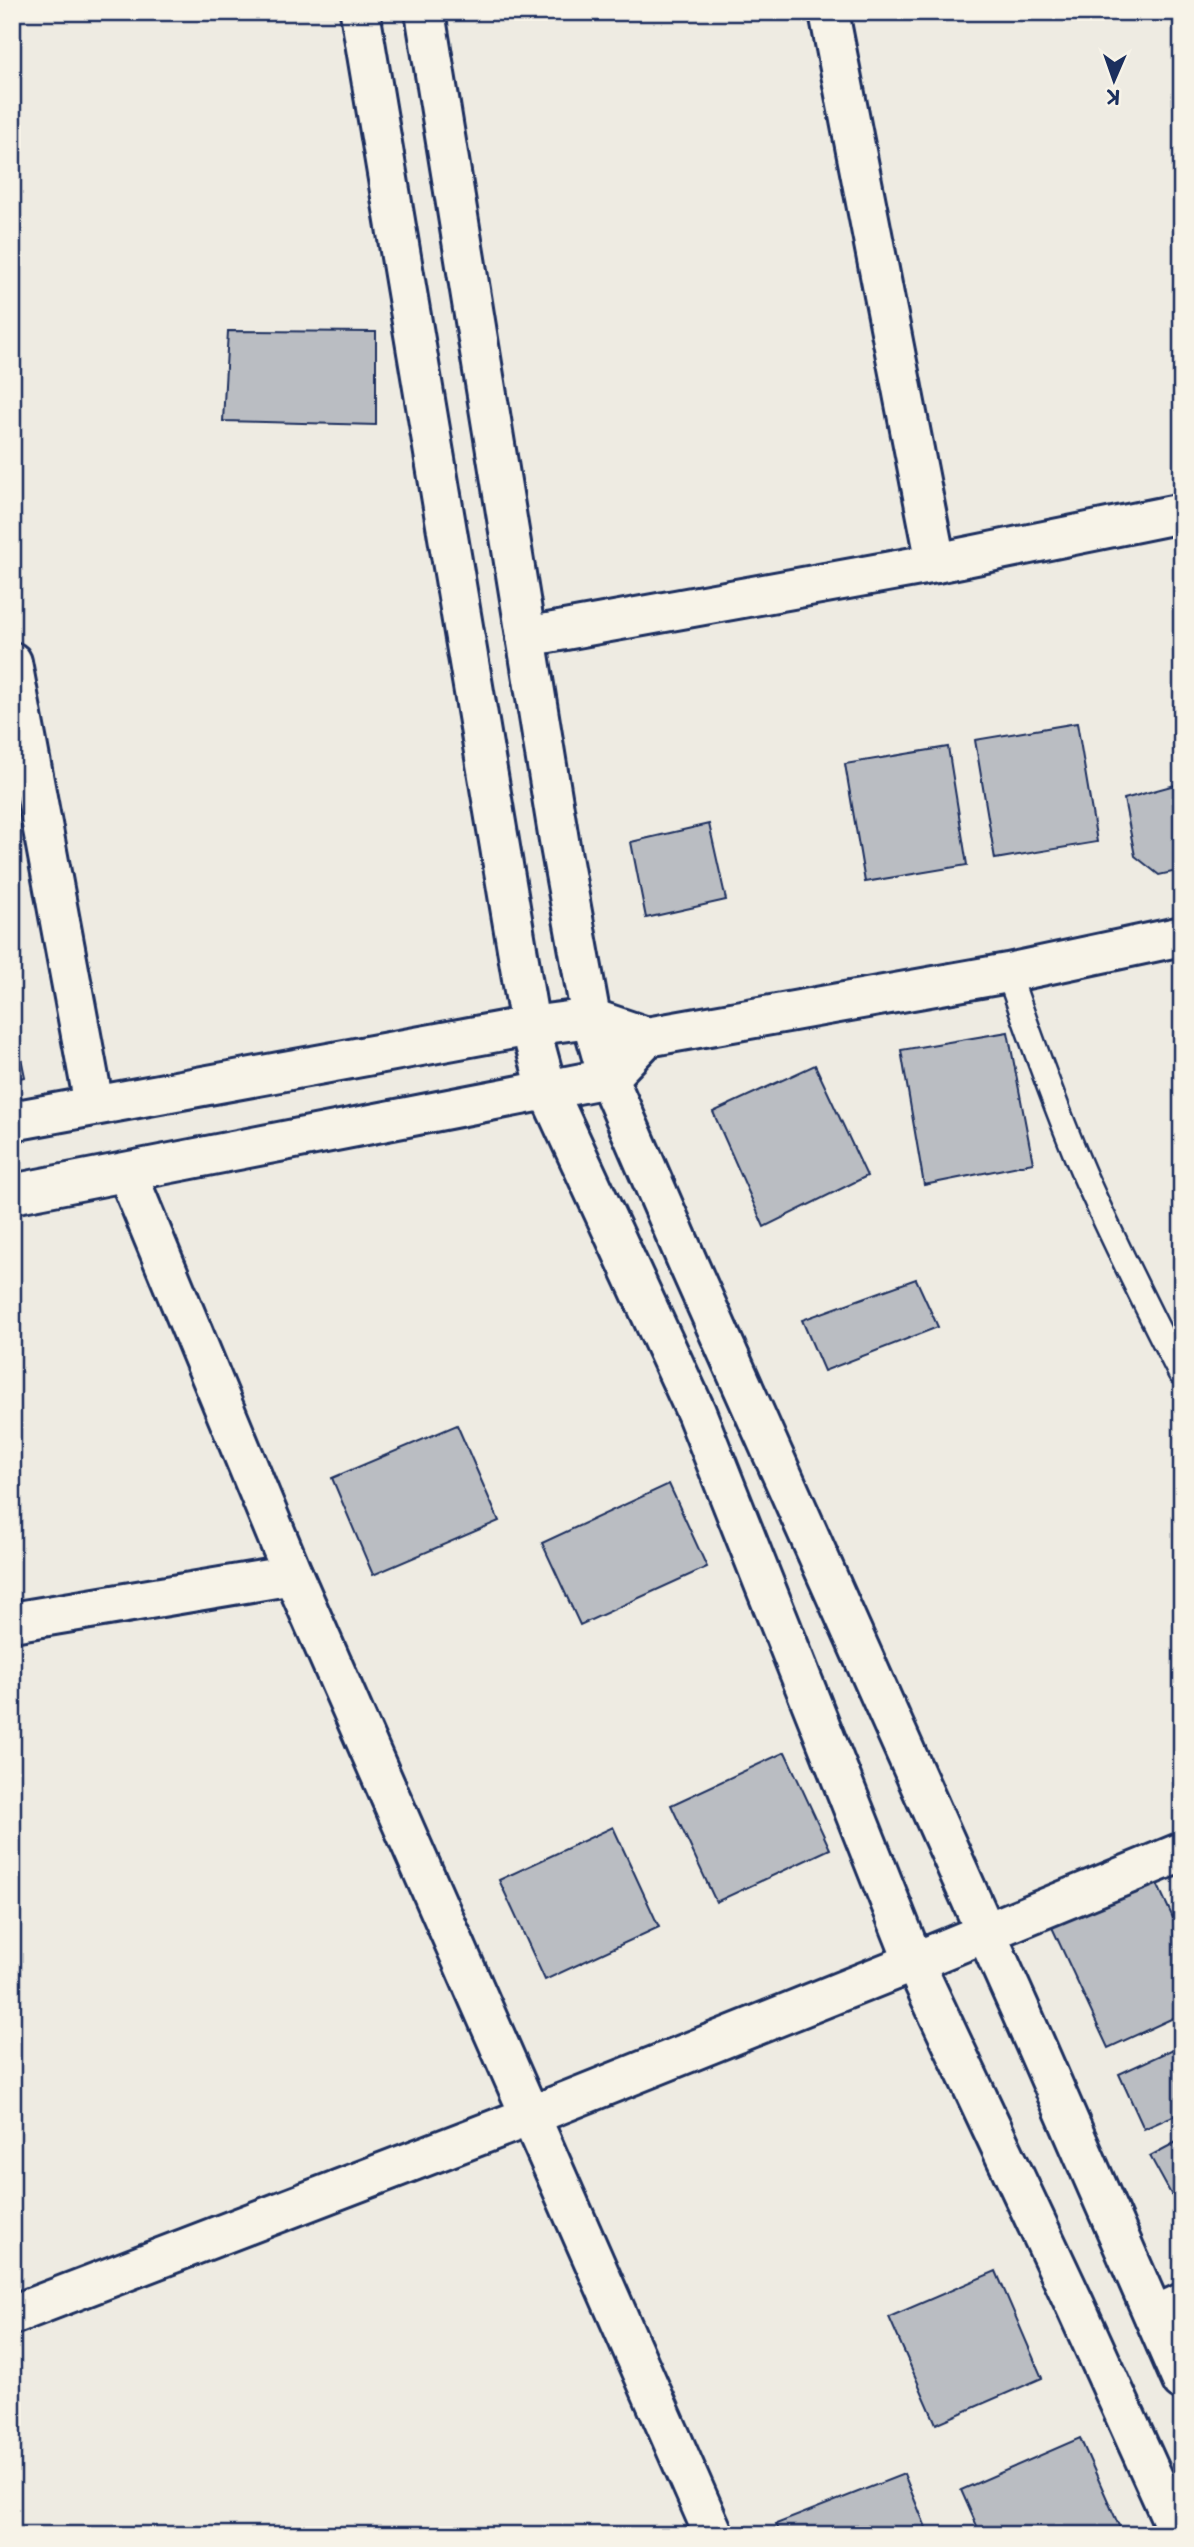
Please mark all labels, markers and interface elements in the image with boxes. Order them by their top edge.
north arrow [1078,46,1148,116]
text: K [1106,84,1121,112]

